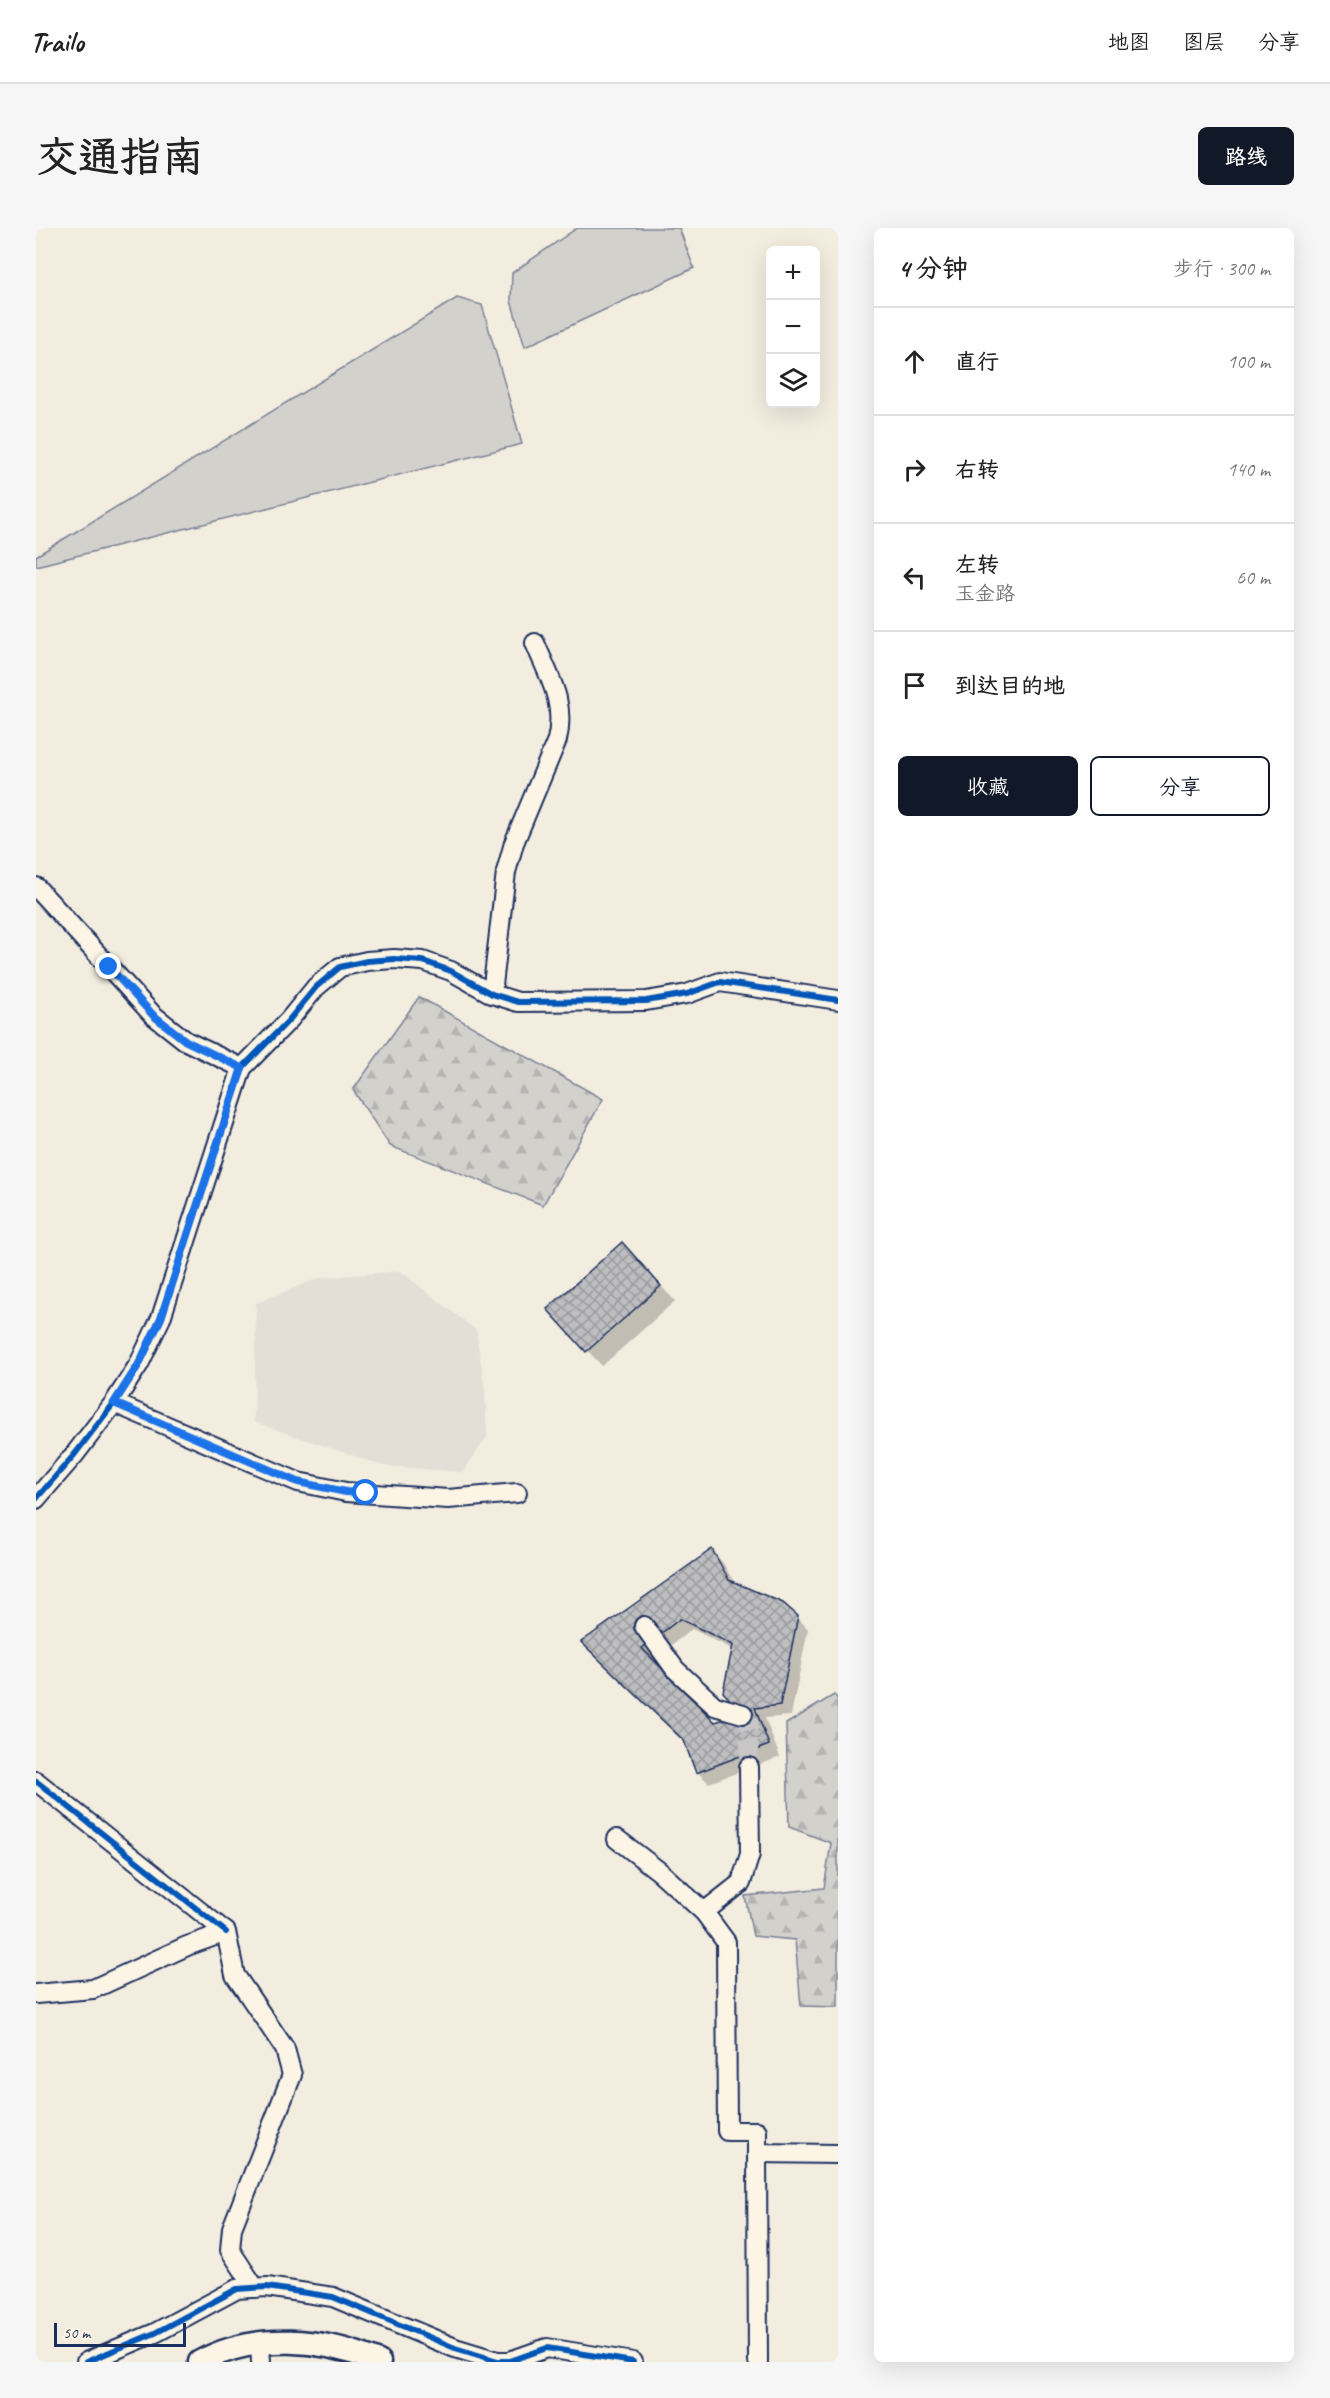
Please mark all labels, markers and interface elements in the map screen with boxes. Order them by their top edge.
text: Trailo [30,24,84,59]
text: 地图 [1108,29,1150,55]
text: 图层 [1183,29,1225,55]
text: 分享 [1258,29,1300,55]
button: 路线 [1198,127,1294,185]
text: 交通指南 [36,131,204,184]
map controls [766,246,820,408]
button: + [766,246,820,300]
text: 4 分钟 [898,252,968,285]
text: 步行 · 300 m [1174,256,1270,281]
button: − [766,300,820,354]
icon: ahead [898,345,931,378]
text: 直行 [955,348,999,376]
text: 100 m [1227,349,1270,374]
button: layers [766,354,820,408]
icon: right [898,453,931,486]
text: 右转 [955,456,999,484]
text: 140 m [1227,457,1270,482]
text: 左转 [955,551,999,579]
icon: left [898,561,931,594]
text: 60 m [1236,565,1270,590]
text: 玉金路 [955,581,1015,606]
icon: arrive [898,669,931,702]
text: 到达目的地 [955,672,1065,700]
button: 收藏 [898,756,1078,816]
button: 分享 [1090,756,1270,816]
route end [95,953,121,979]
route start [352,1479,378,1505]
scale bar [54,2320,186,2348]
text: 50 m [63,2323,90,2343]

